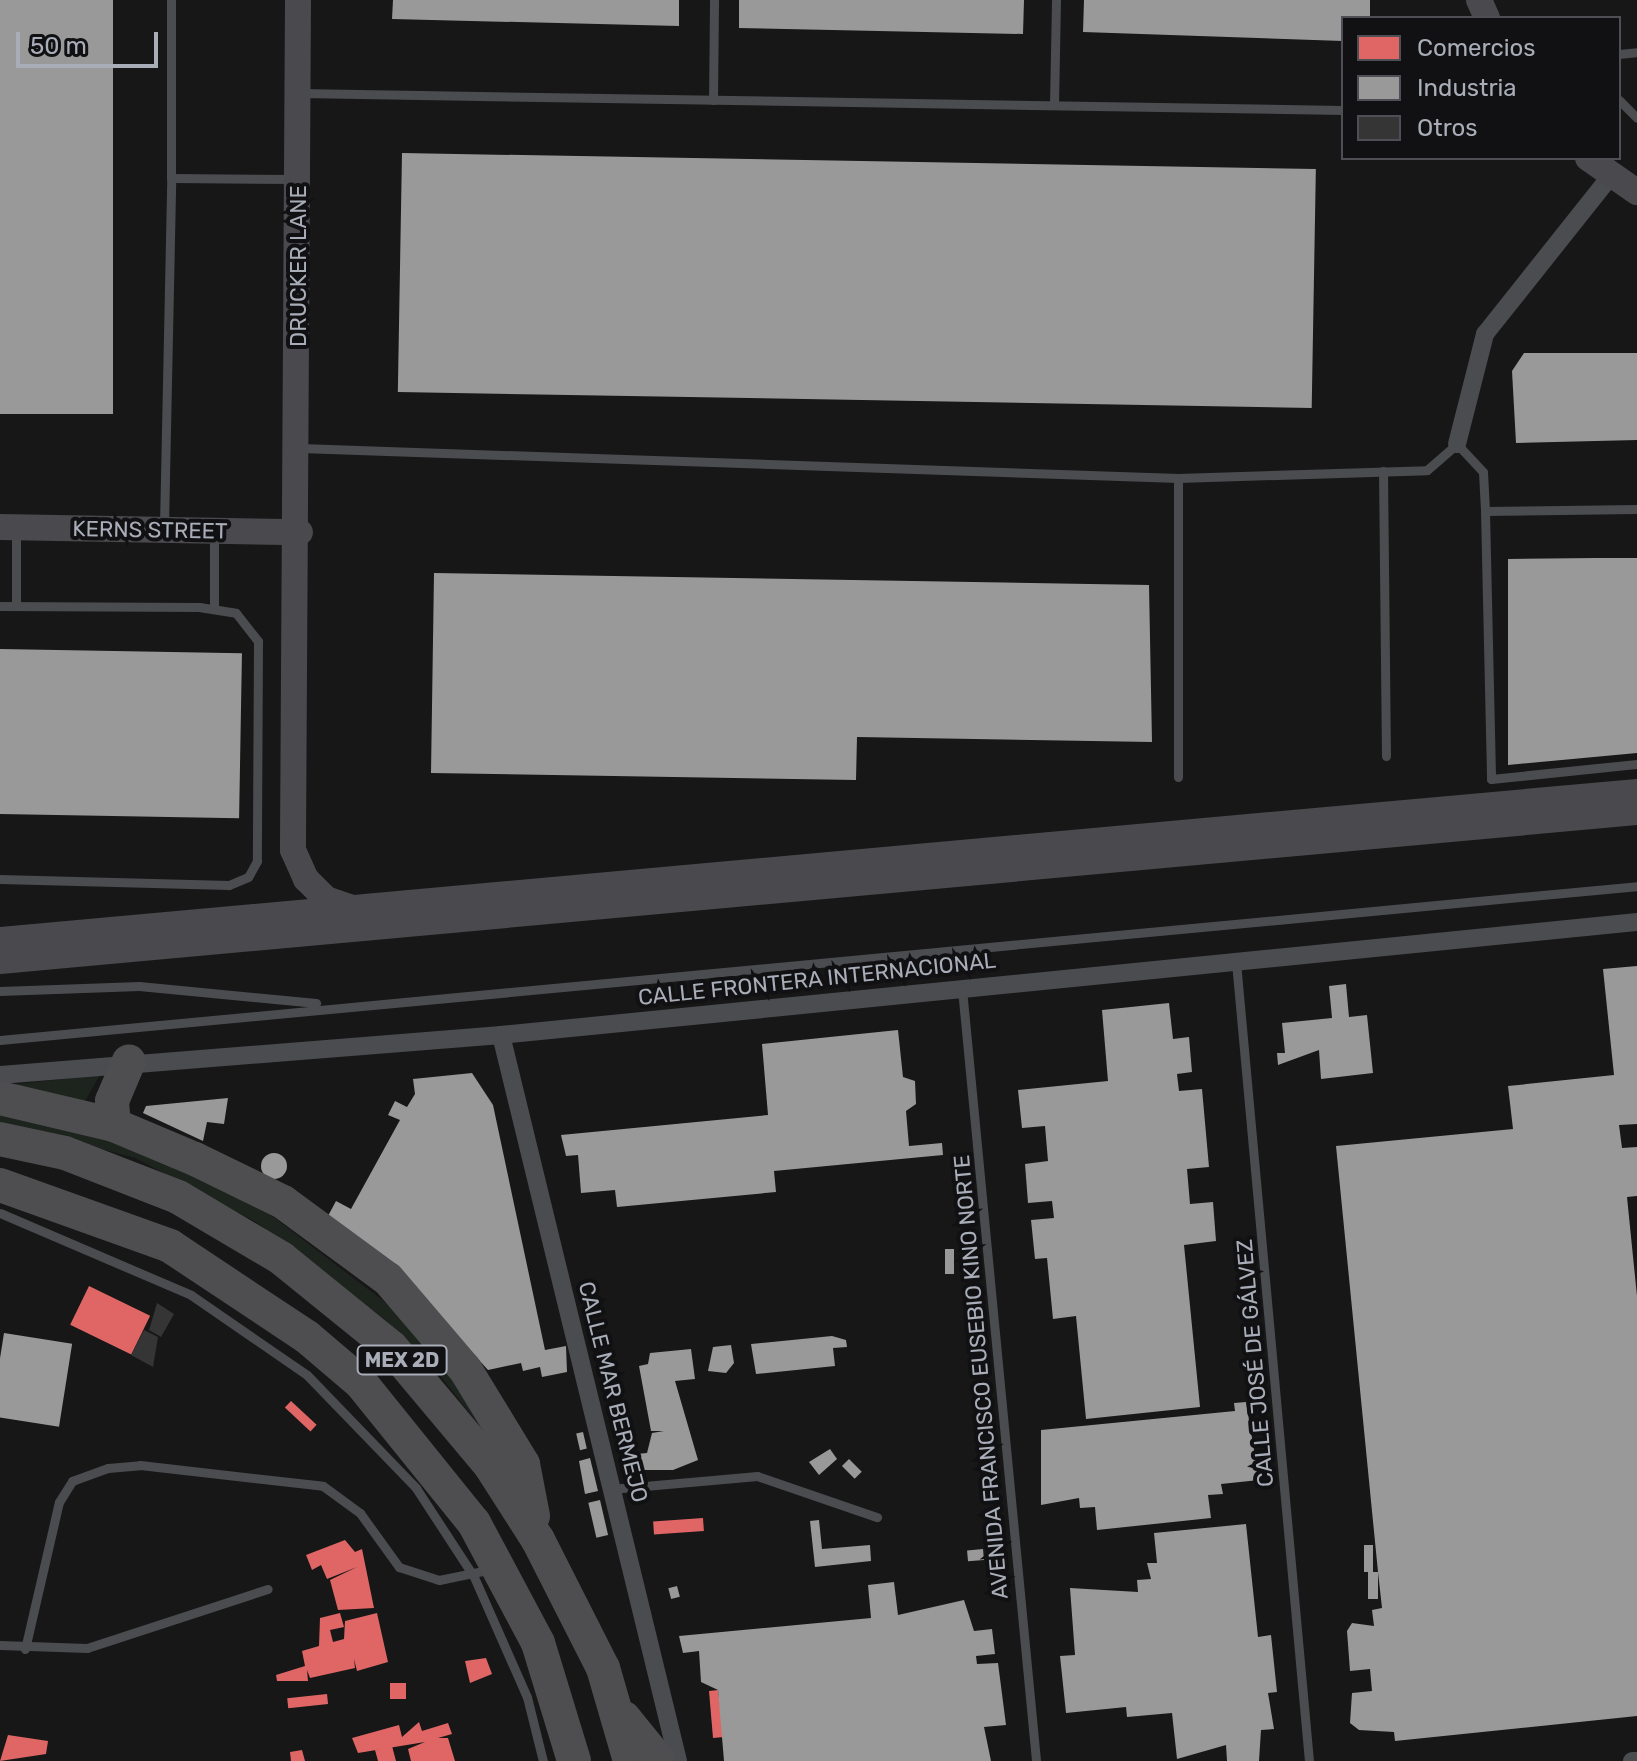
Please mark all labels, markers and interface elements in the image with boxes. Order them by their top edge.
scale bar [20,16,162,66]
legend [1341,16,1621,160]
text: 50 m [30,32,87,60]
text: Comercios [1417,34,1536,62]
text: Industria [1417,74,1517,102]
text: Otros [1417,114,1478,142]
street label: DRUCKER LANE [286,185,312,347]
street label: KERNS STREET [72,515,228,545]
street label: CALLE FRONTERA INTERNACIONAL [636,947,998,1011]
street label: AVENIDA FRANCISCO EUSEBIO KINO NORTE [948,1154,1014,1600]
street label: CALLE JOSÉ DE GÁLVEZ [1231,1238,1279,1488]
street label: CALLE MAR BERMEJO [573,1279,653,1505]
road number: MEX 2D [356,1344,448,1376]

